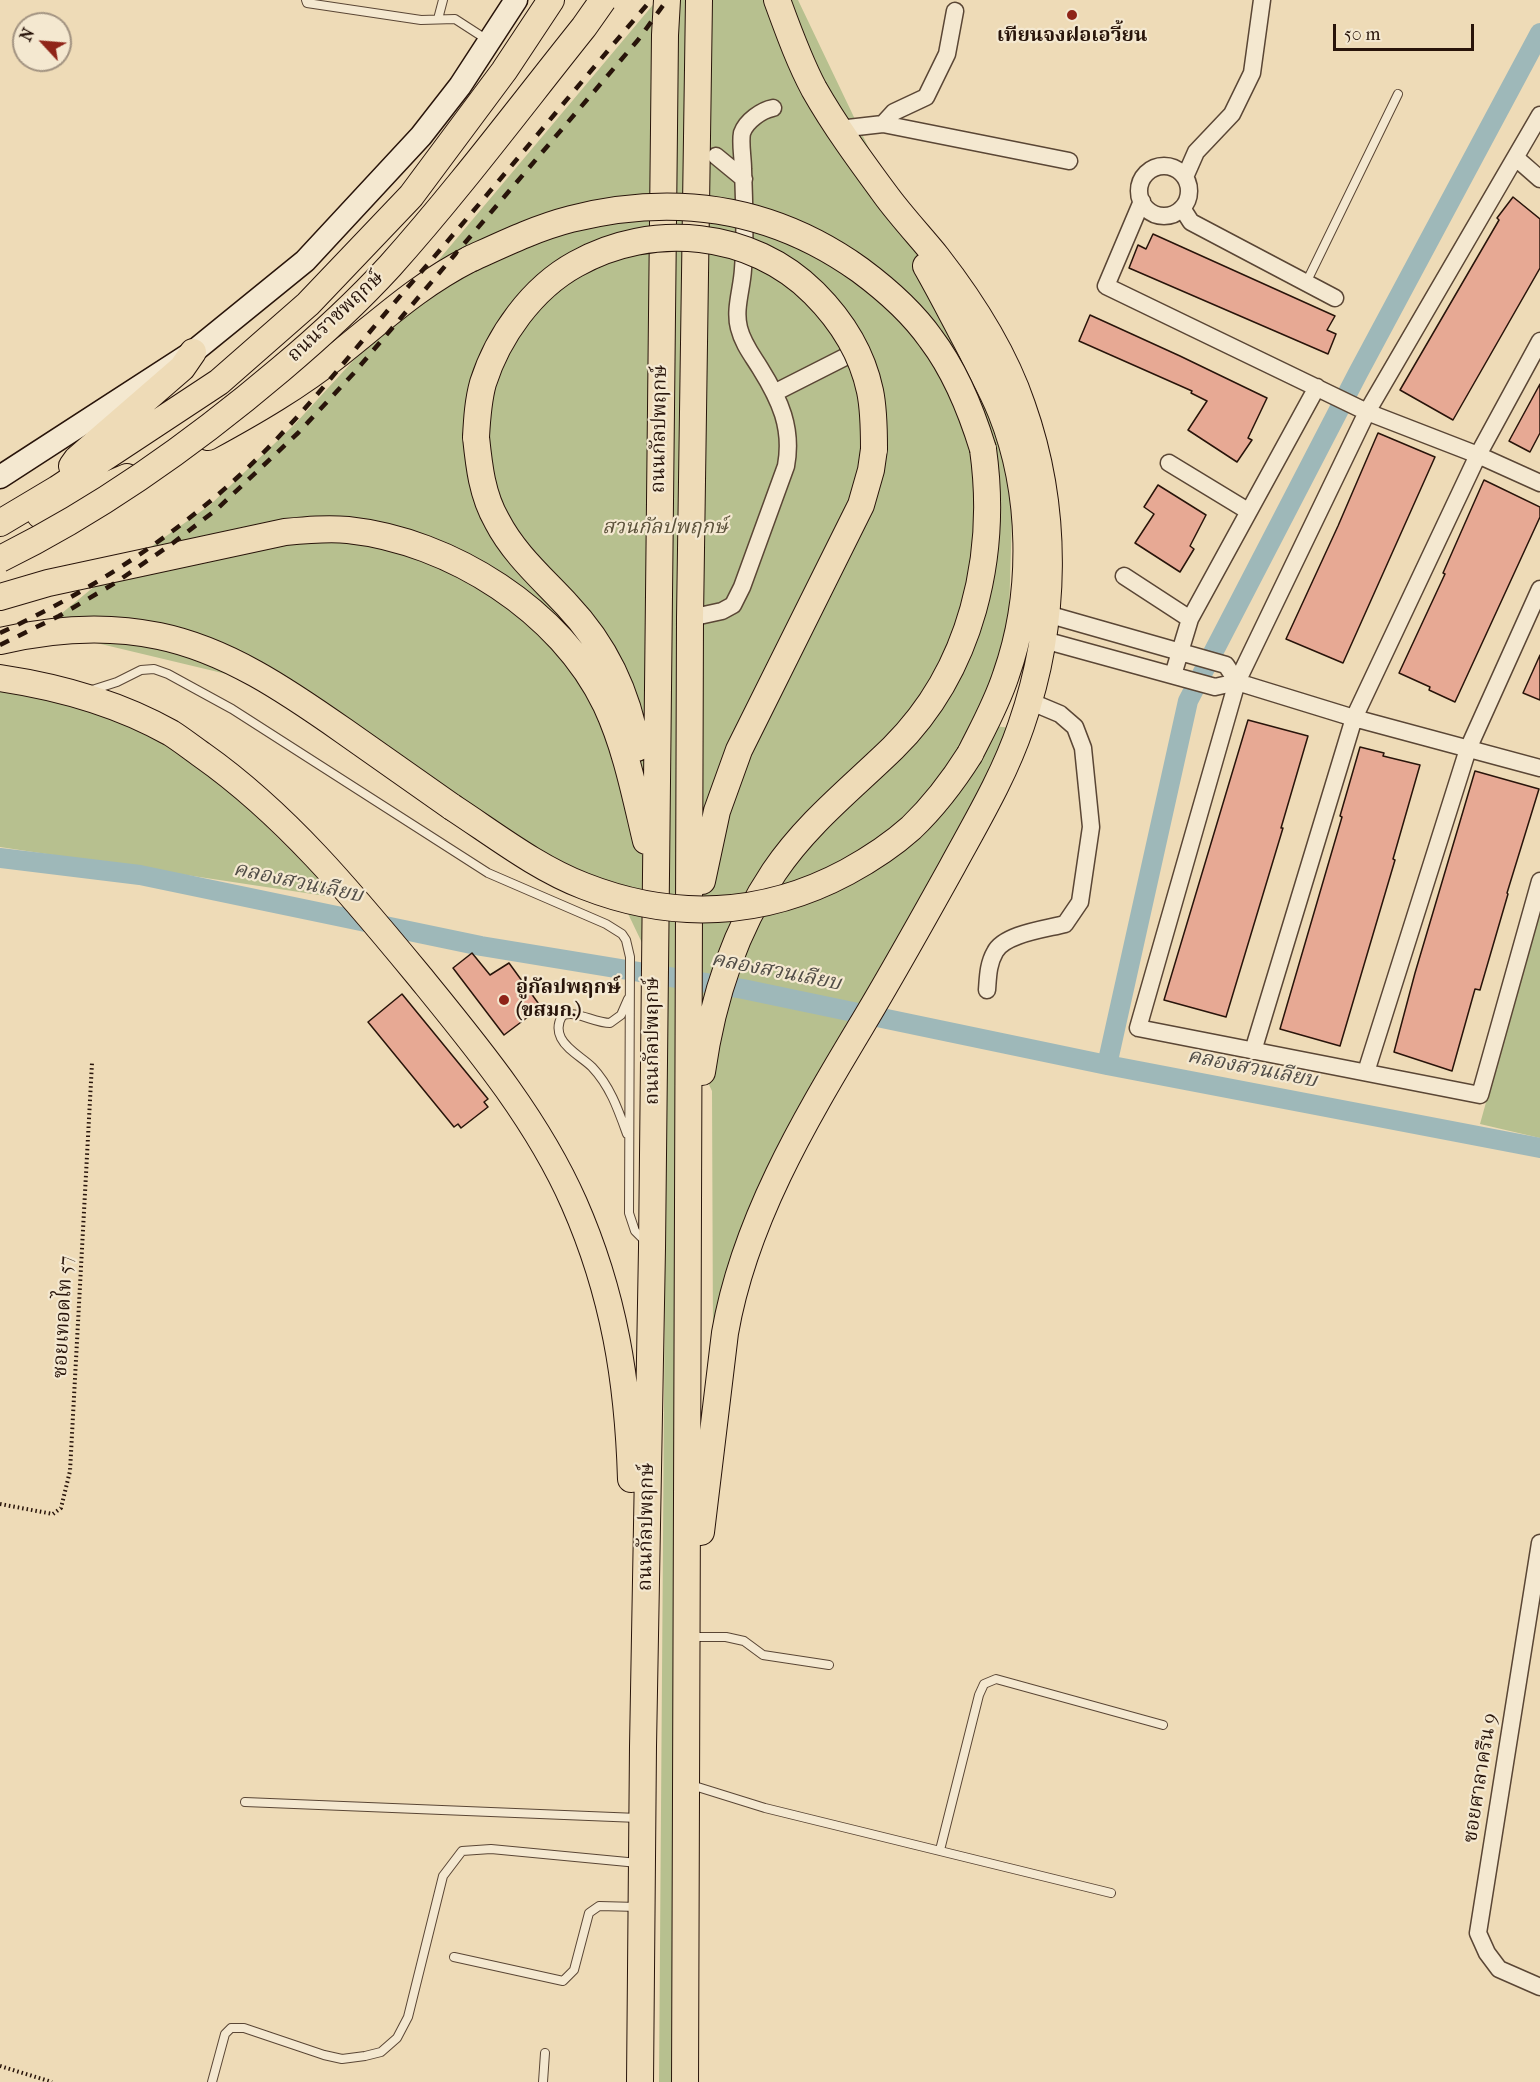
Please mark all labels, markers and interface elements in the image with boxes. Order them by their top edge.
marker: เทียนจงฝอเอวี้ยน [1065,8,1079,22]
north arrow [12,12,72,72]
scale bar [1336,12,1477,50]
place label: เทียนจงฝอเอวี้ยน [997,24,1147,48]
text: 50 m [1344,24,1380,45]
text: N [16,25,38,44]
street label: ถนนราชพฤกษ์ [283,266,389,368]
street label: ถนนกัลปพฤกษ์ [647,365,673,493]
park label: สวนกัลปพฤกษ์ [602,516,728,540]
water label: คลองสวนเลียบ [231,857,365,909]
water label: คลองสวนเลียบ [709,947,843,997]
place label: อู่กัลปพฤกษ์ (ขสมก.) [516,976,621,1023]
street label: ถนนกัลปพฤกษ์ [641,977,665,1105]
marker: อู่กัลปพฤกษ์ (ขสมก.) [497,993,511,1007]
water label: คลองสวนเลียบ [1185,1044,1319,1094]
street label: ซอยเทอดไท 57 [49,1255,79,1379]
street label: ถนนกัลปพฤกษ์ [634,1463,660,1591]
street label: ซอยศาลาครืน 9 [1459,1711,1503,1845]

